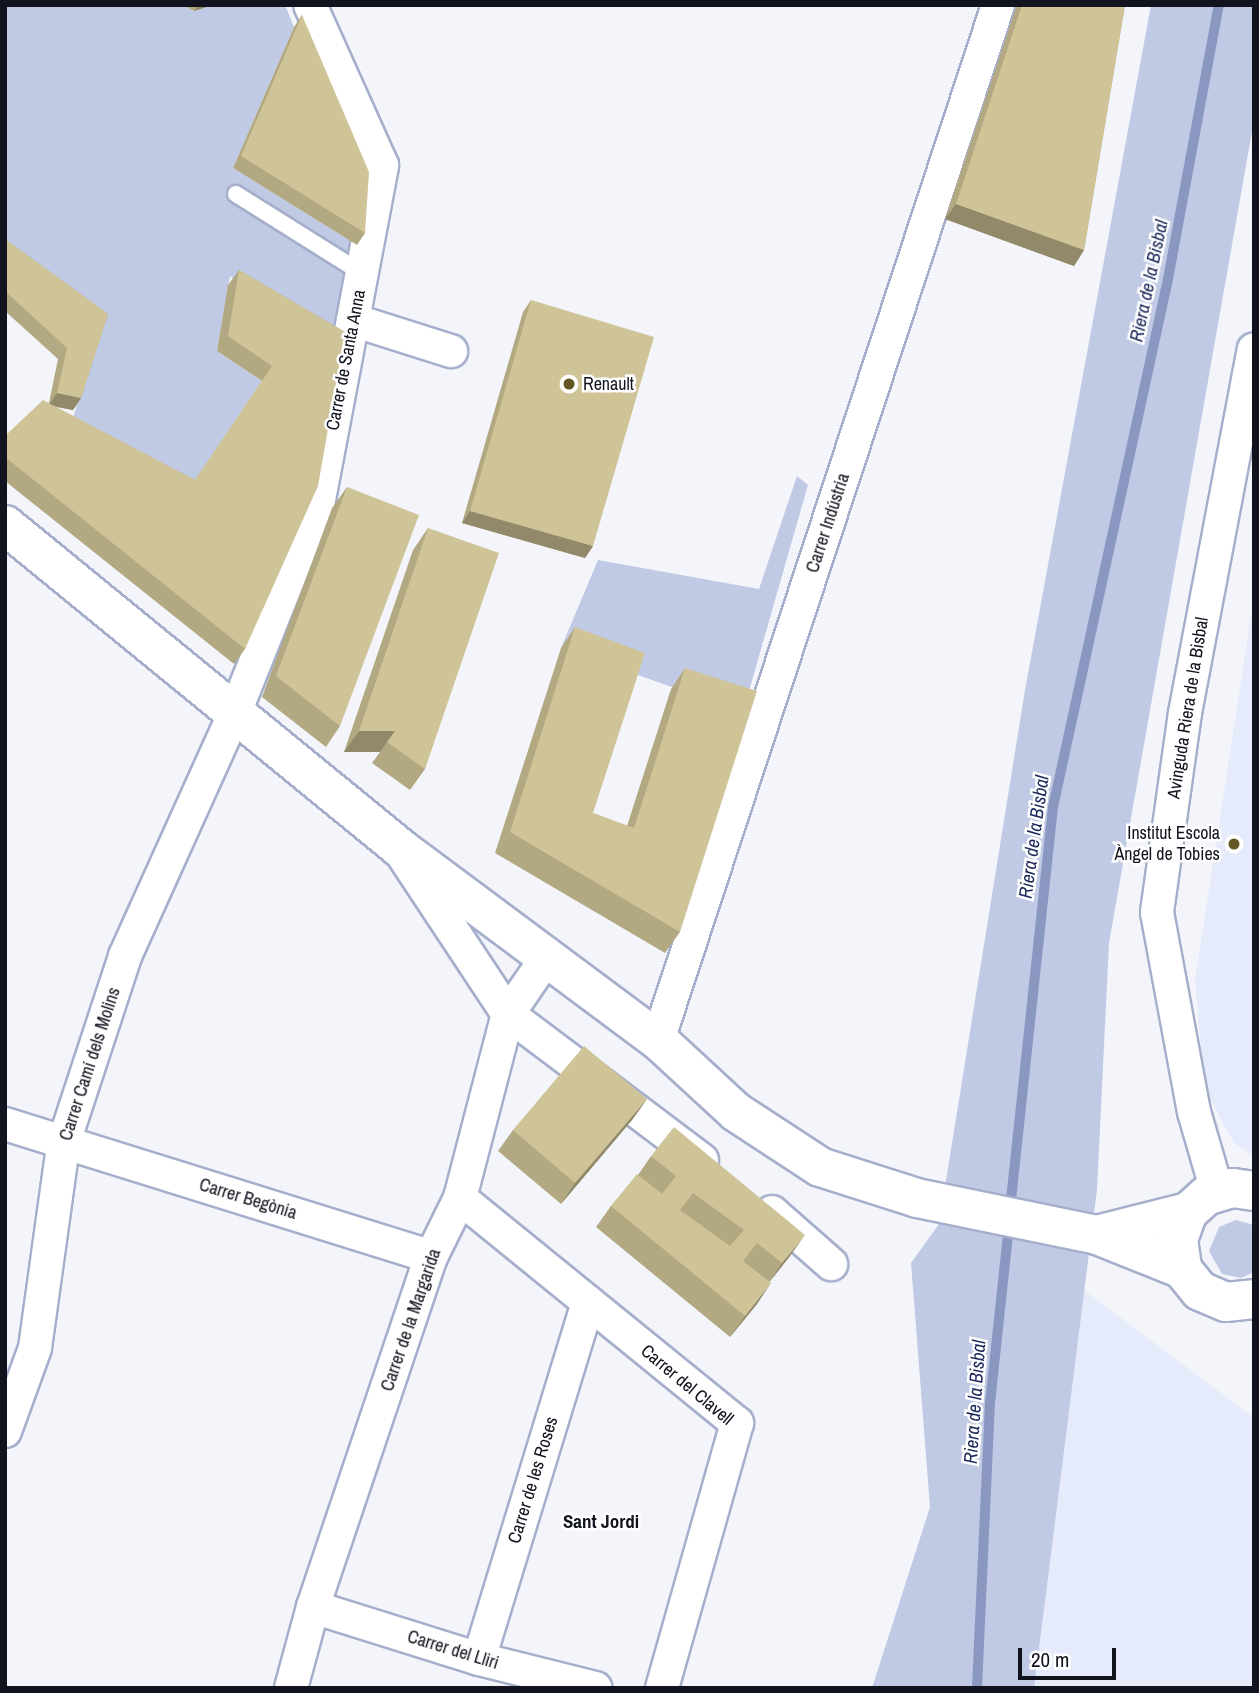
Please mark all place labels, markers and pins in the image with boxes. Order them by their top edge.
place label: Renault [583,373,634,395]
marker: Renault [561,376,577,392]
place label: Institut Escola Àngel de Tobies [1114,823,1220,866]
marker: Institut Escola Àngel de Tobies [1226,836,1242,852]

